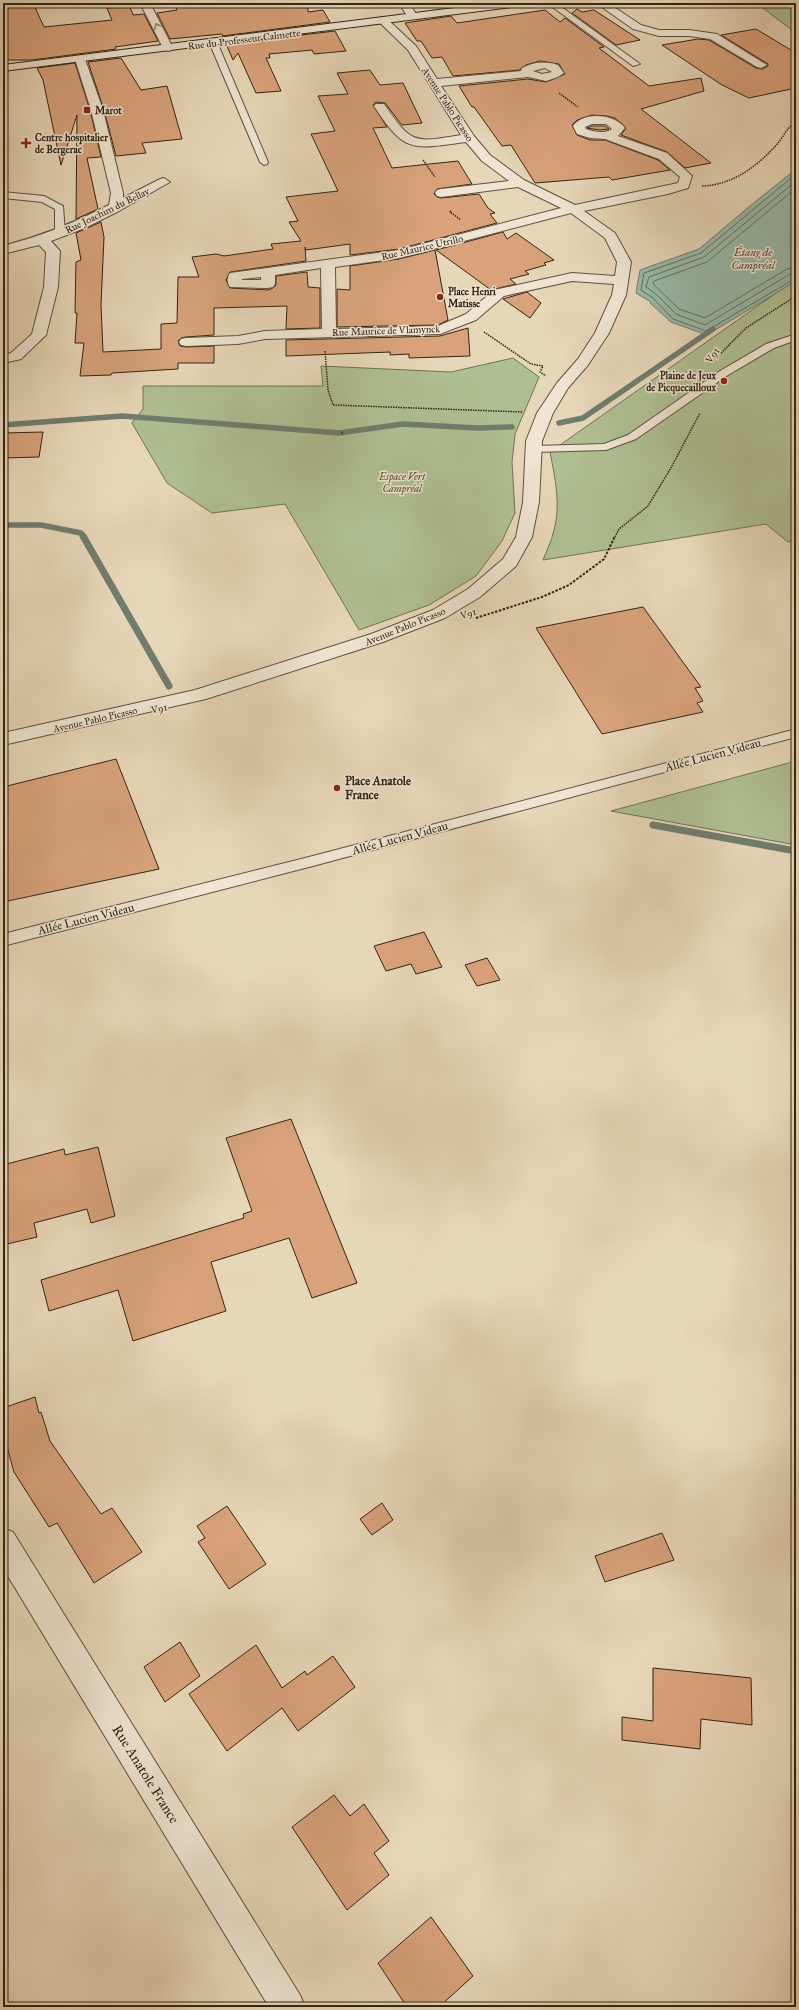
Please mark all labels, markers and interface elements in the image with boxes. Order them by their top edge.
one-way arrow [154,22,162,30]
street label: Rue du Professeur Calmette [187,27,301,53]
street label: Avenue Pablo Picasso [418,64,476,144]
marker: Marot [82,105,92,115]
place label: Marot [95,105,122,117]
place label: Centre hospitalier de Bergerac [35,132,108,156]
marker: Centre hospitalier de Bergerac [20,137,32,149]
street label: Rue Joachim du Bellay [63,185,152,237]
street label: Rue Maurice Utrillo [380,233,464,263]
water label: Étang de Campréal [731,245,776,273]
place label: Place Henri Matisse [448,286,496,310]
marker: Place Henri Matisse [435,292,445,302]
street label: Rue Maurice de Vlamynck [332,323,441,339]
street label: V91 [703,345,722,366]
place label: Plaine de Jeux de Picquecailloux [646,370,717,395]
marker: Plaine de Jeux de Picquecailloux [719,376,729,386]
park label: Espace Vert Campréal [378,471,426,496]
street label: Avenue Pablo Picasso [362,605,447,649]
street label: V91 [458,606,478,622]
street label: V91 [149,701,169,717]
street label: Avenue Pablo Picasso [51,704,138,736]
street label: Allée Lucien Videau [662,735,763,775]
place label: Place Anatole France [345,774,411,802]
marker: Place Anatole France [332,783,342,793]
street label: Allée Lucien Videau [349,818,450,858]
street label: Allée Lucien Videau [35,900,136,938]
street label: Rue Anatole France [108,1722,183,1827]

